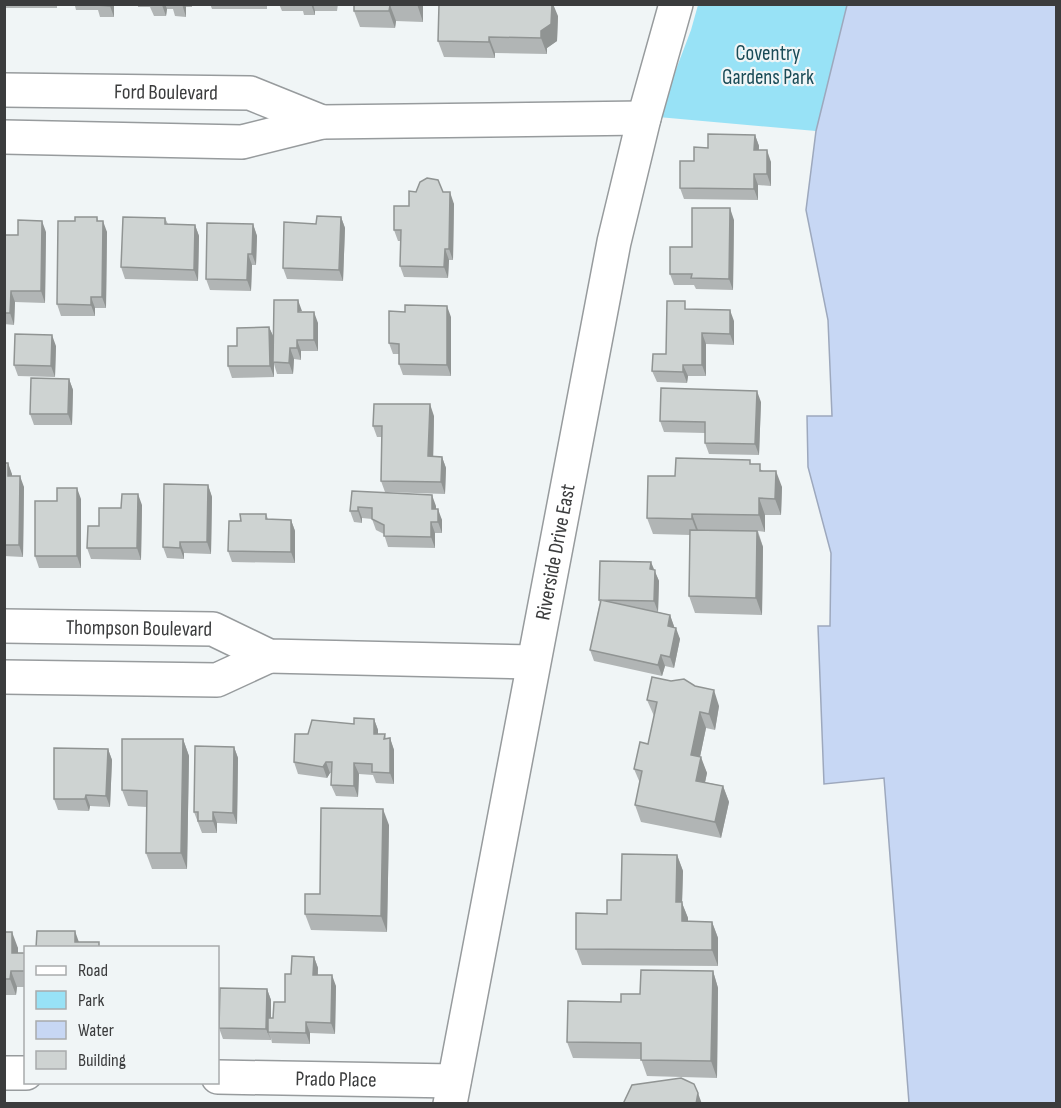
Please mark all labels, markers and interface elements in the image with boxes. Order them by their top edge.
park label: Coventry Gardens Park [722,41,814,90]
street label: Ford Boulevard [114,79,218,105]
street label: Riverside Drive East [530,482,580,622]
street label: Thompson Boulevard [66,614,212,641]
legend [24,946,219,1084]
text: Road [78,960,108,981]
text: Park [78,990,104,1011]
text: Water [78,1020,114,1041]
text: Building [78,1050,126,1071]
street label: Prado Place [295,1066,377,1092]

